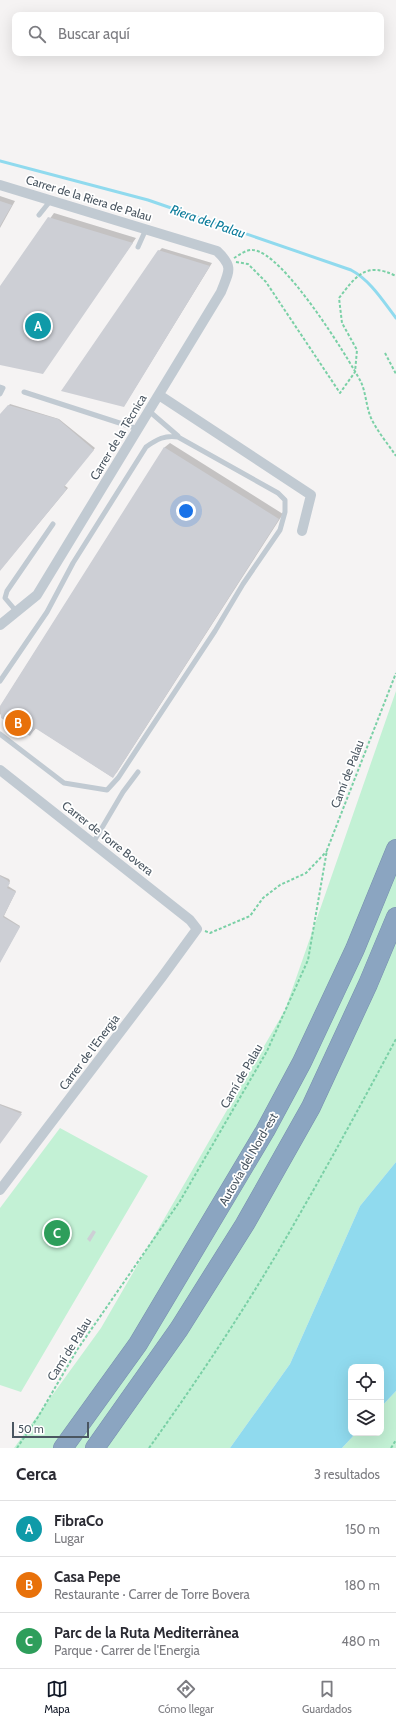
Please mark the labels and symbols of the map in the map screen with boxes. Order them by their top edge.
street label: Carrer de la Riera de Palau [24,172,154,224]
water label: Riera del Palau [168,201,248,241]
pin: A [25,311,51,341]
street label: Carrer de la Tècnica [86,391,150,483]
your location [176,501,196,521]
pin: B [5,708,31,738]
street label: Camí de Palau [327,738,367,810]
street label: Carrer de Torre Bovera [59,798,157,879]
street label: Carrer de l'Energia [56,1011,123,1093]
street label: Camí de Palau [217,1041,265,1111]
street label: Autovia del Nord-est [215,1110,281,1208]
pin: C [44,1218,70,1248]
street label: Camí de Palau [44,1315,94,1383]
scale bar [12,1420,89,1439]

